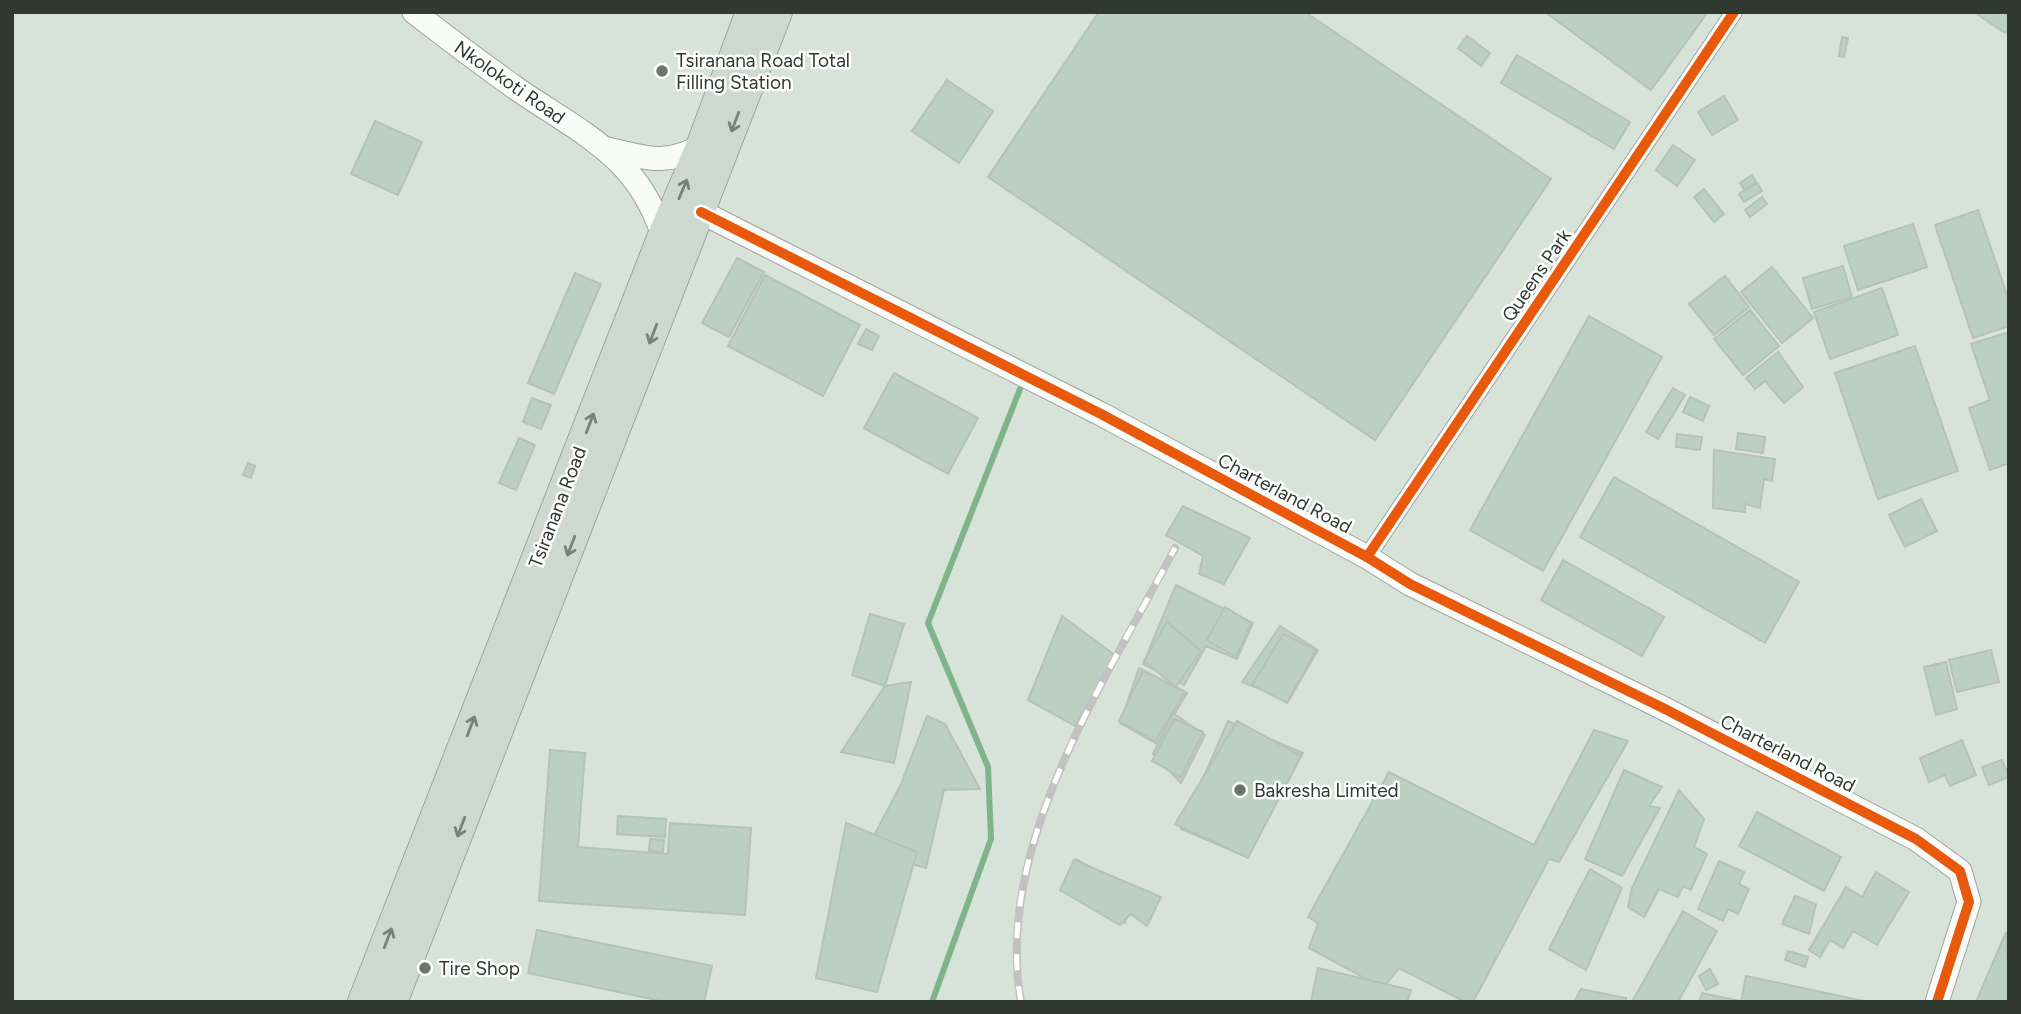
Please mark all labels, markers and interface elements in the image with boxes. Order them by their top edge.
street label: Nkolokoti Road [450,36,570,129]
place label: Tsiranana Road Total Filling Station [676,49,850,94]
marker: Tsiranana Road Total Filling Station [654,63,670,79]
one-way arrow [728,110,740,132]
one-way arrow [677,179,690,200]
street label: Queens Park [1497,224,1576,326]
one-way arrow [646,323,659,345]
one-way arrow [584,413,597,435]
street label: Tsiranana Road [524,443,591,571]
street label: Charterland Road [1214,448,1356,538]
one-way arrow [563,535,576,557]
street label: Charterland Road [1716,710,1859,797]
one-way arrow [466,716,479,738]
place label: Bakresha Limited [1254,779,1399,802]
marker: Bakresha Limited [1232,782,1248,798]
one-way arrow [454,815,467,837]
one-way arrow [383,928,396,950]
place label: Tire Shop [439,957,520,980]
marker: Tire Shop [417,960,433,976]

